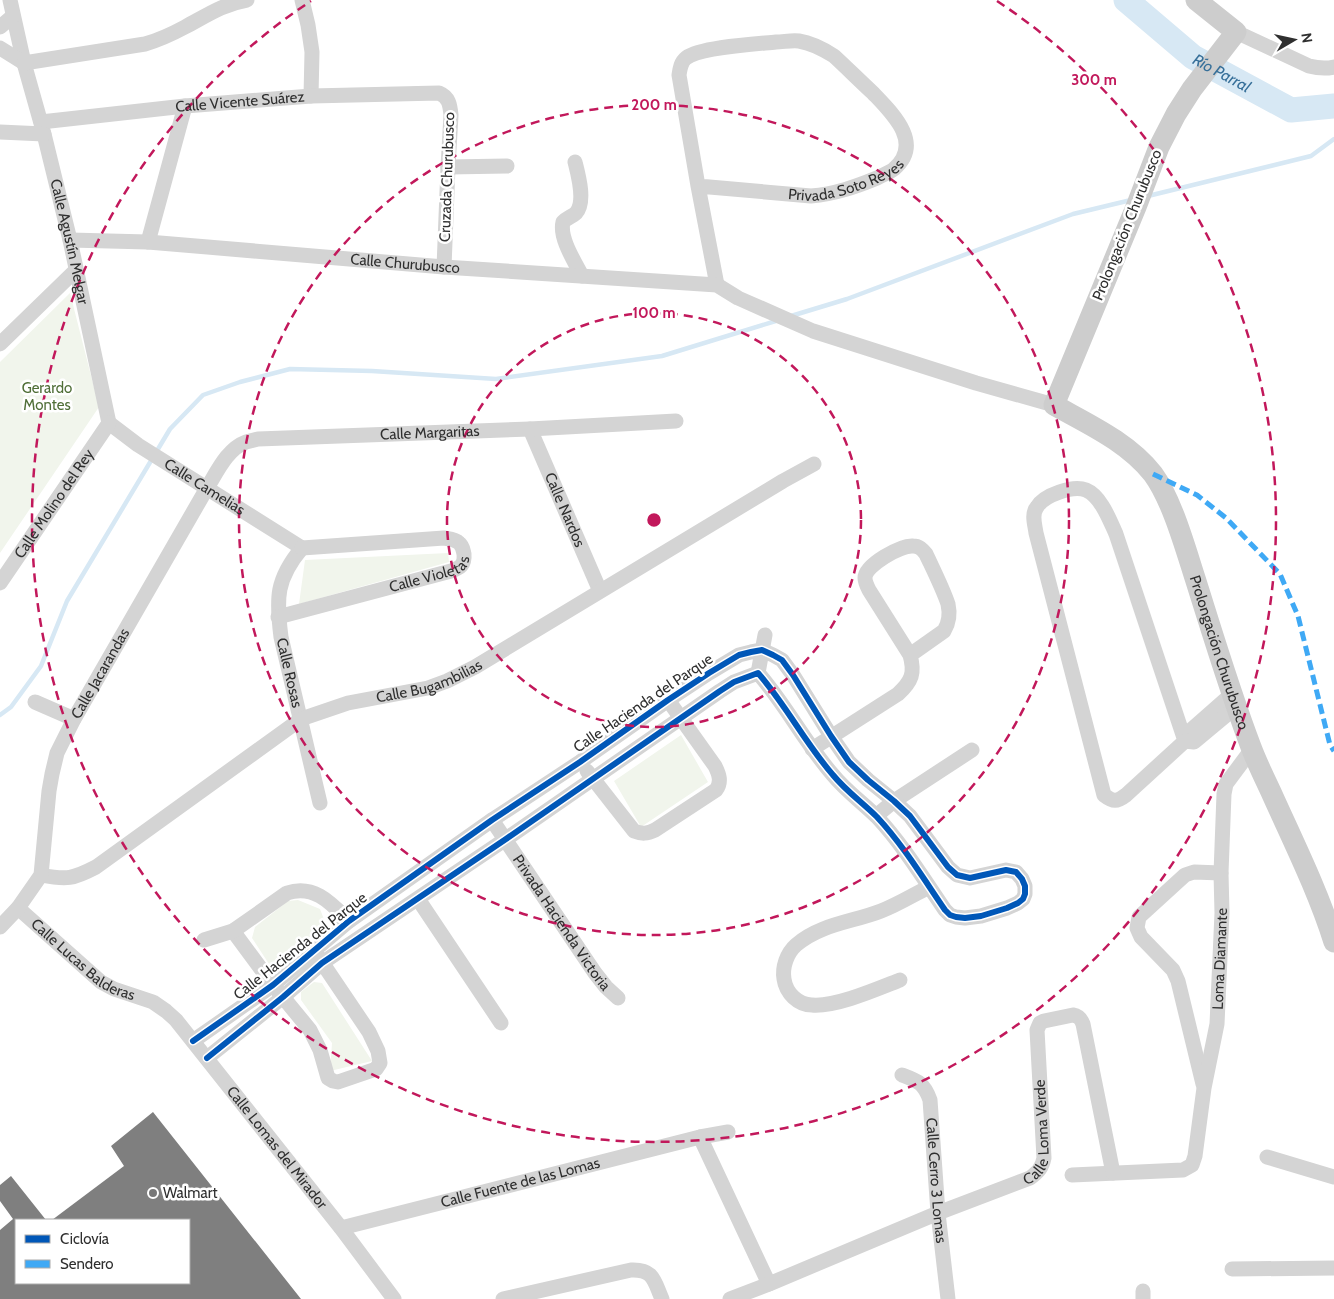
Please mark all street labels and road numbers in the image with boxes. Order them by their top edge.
street label: Calle Vicente Suárez [175,88,305,116]
street label: Cruzada Churubusco [436,112,458,242]
street label: Prolongación Churubusco [1088,147,1166,303]
street label: Privada Soto Reyes [787,156,908,205]
street label: Calle Agustín Melgar [46,177,93,306]
street label: Calle Churubusco [350,250,460,277]
street label: Calle Margaritas [380,422,480,444]
street label: Calle Molino del Rey [10,445,98,562]
street label: Calle Camelias [161,455,248,519]
street label: Calle Nardos [541,470,589,550]
street label: Calle Violetas [387,555,473,596]
street label: Prolongación Churubusco [1186,573,1253,732]
street label: Calle Jacarandas [67,625,133,722]
street label: Calle Rosas [273,636,306,709]
street label: Calle Hacienda del Parque [570,650,716,756]
street label: Calle Bugambilias [375,656,485,707]
street label: Privada Hacienda Victoria [509,851,615,995]
street label: Calle Hacienda del Parque [230,888,370,1004]
street label: Loma Diamante [1209,907,1231,1010]
street label: Calle Lucas Balderas [27,915,137,1004]
street label: Calle Loma Verde [1021,1079,1053,1189]
street label: Calle Lomas del Mirador [223,1083,331,1213]
street label: Calle Cerro 3 Lomas [922,1117,950,1244]
street label: Calle Fuente de las Lomas [439,1154,602,1211]

